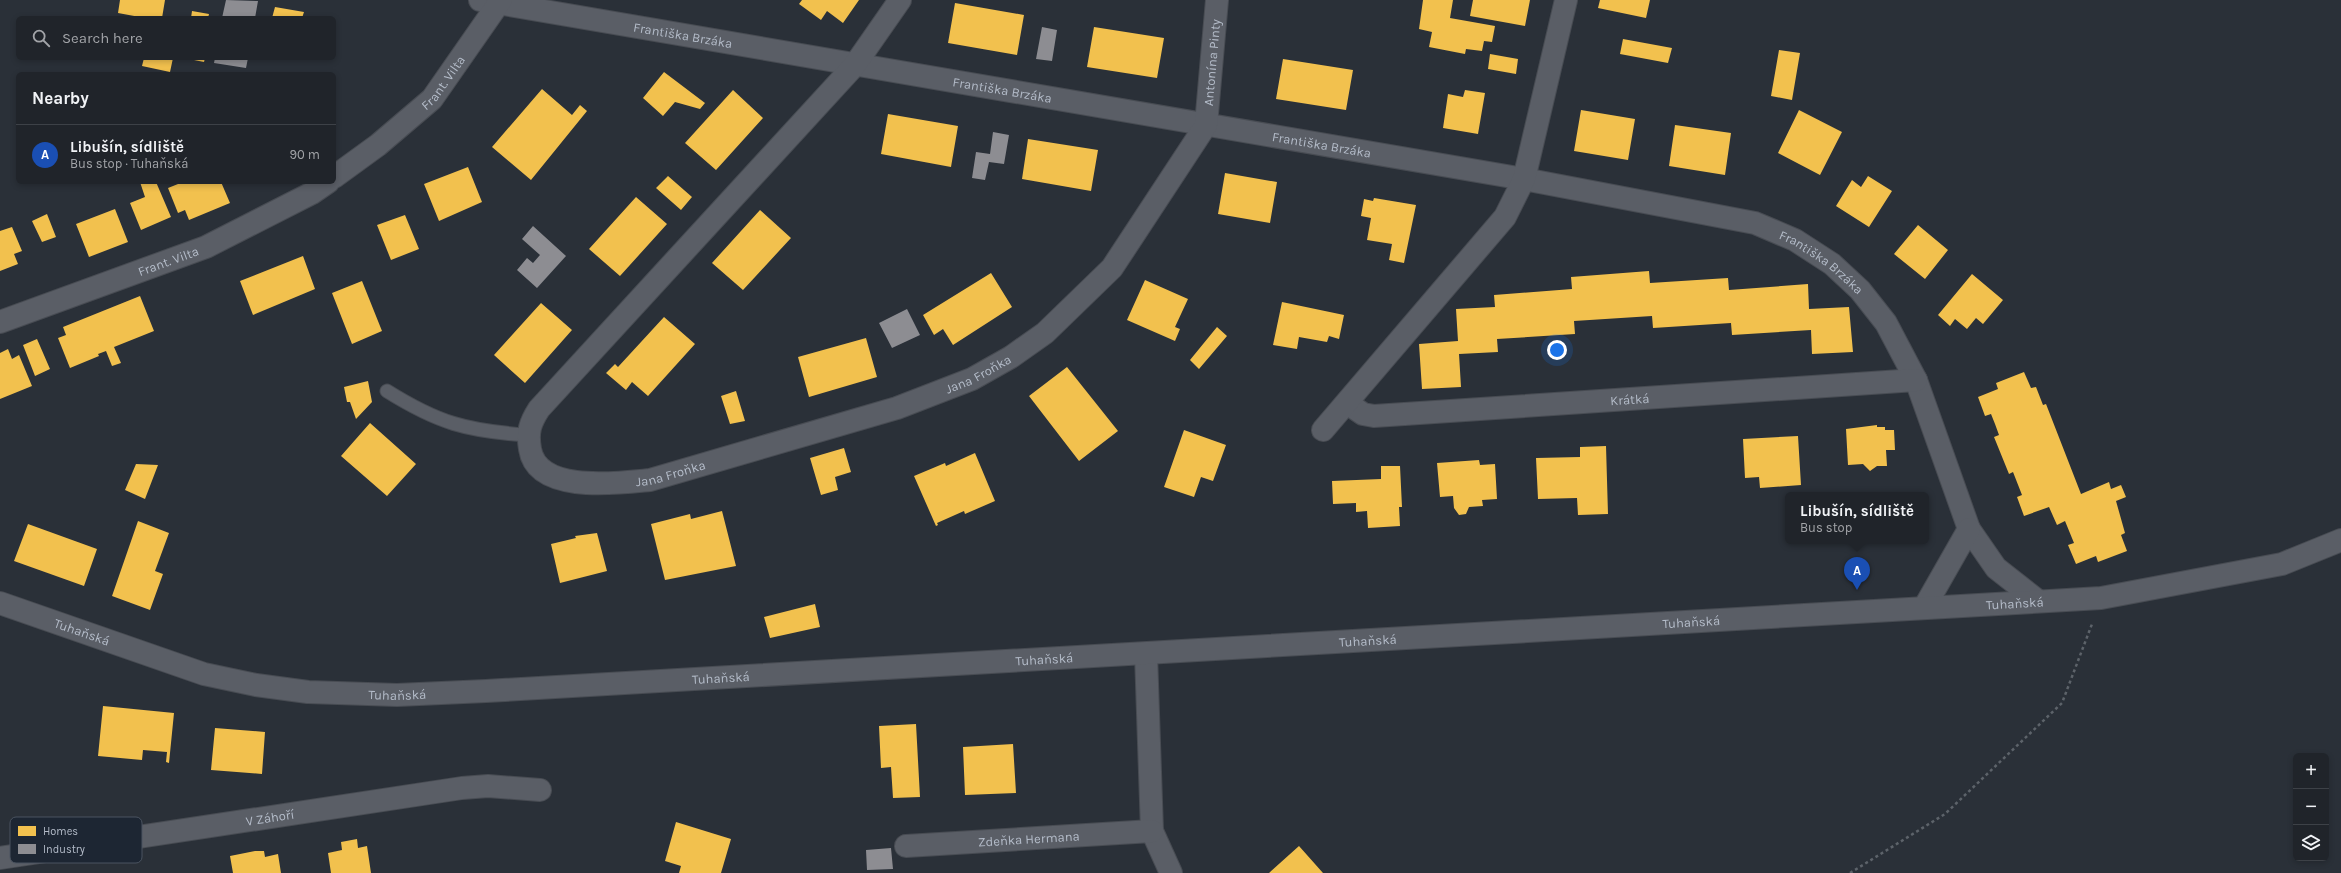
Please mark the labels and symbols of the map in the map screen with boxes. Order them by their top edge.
street label: Antonína Pinty [1200,18,1223,106]
street label: Františka Brzáka [632,19,734,51]
street label: Frant. Vilta [418,52,468,113]
street label: Františka Brzáka [952,74,1053,105]
street label: Františka Brzáka [1271,128,1372,160]
street label: Františka Brzáka [1777,227,1867,297]
street label: Frant. Vilta [136,243,201,279]
your location [1547,340,1567,360]
street label: Jana Froňka [943,351,1014,396]
street label: Krátká [1610,390,1650,408]
street label: Jana Froňka [635,457,707,489]
pin: A [1844,557,1870,590]
street label: Tuhaňská [1985,594,2044,612]
street label: Tuhaňská [1662,612,1720,631]
street label: Tuhaňská [52,615,112,648]
street label: Tuhaňská [1339,631,1397,649]
street label: Tuhaňská [1015,650,1074,668]
street label: Tuhaňská [692,668,750,687]
street label: Tuhaňská [368,686,427,702]
street label: V Záhoří [245,806,295,828]
legend [10,817,142,863]
text: Homes [43,825,78,838]
street label: Zdeňka Hermana [977,828,1080,849]
text: Industry [43,843,85,856]

